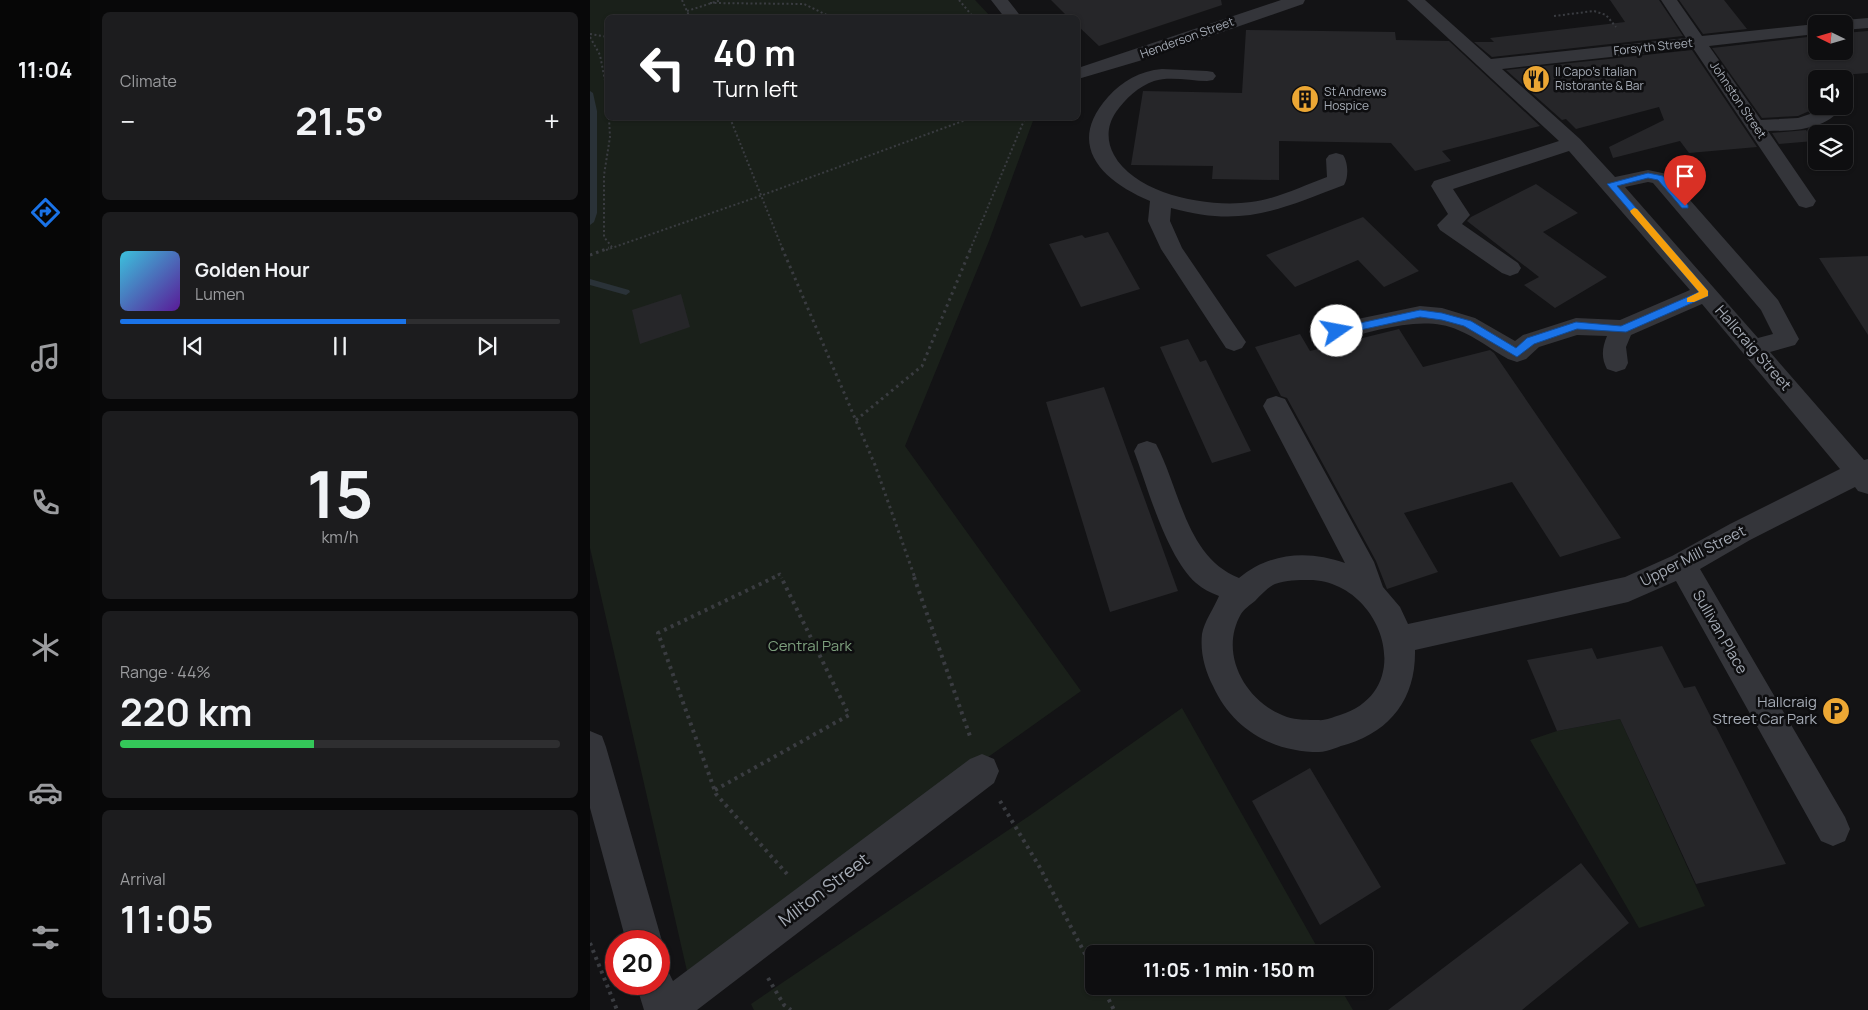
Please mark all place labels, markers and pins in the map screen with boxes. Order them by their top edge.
place label: Il Capo's Italian Ristorante & Bar [1555,63,1644,94]
restaurant icon: Il Capo's Italian Ristorante & Bar [1521,64,1551,94]
place label: St Andrews Hospice [1324,83,1387,114]
building icon: St Andrews Hospice [1290,84,1320,114]
pin [1664,155,1706,206]
place label: Hallcraig Street Car Park [1713,691,1818,729]
parking icon: Hallcraig Street Car Park [1821,696,1851,726]

